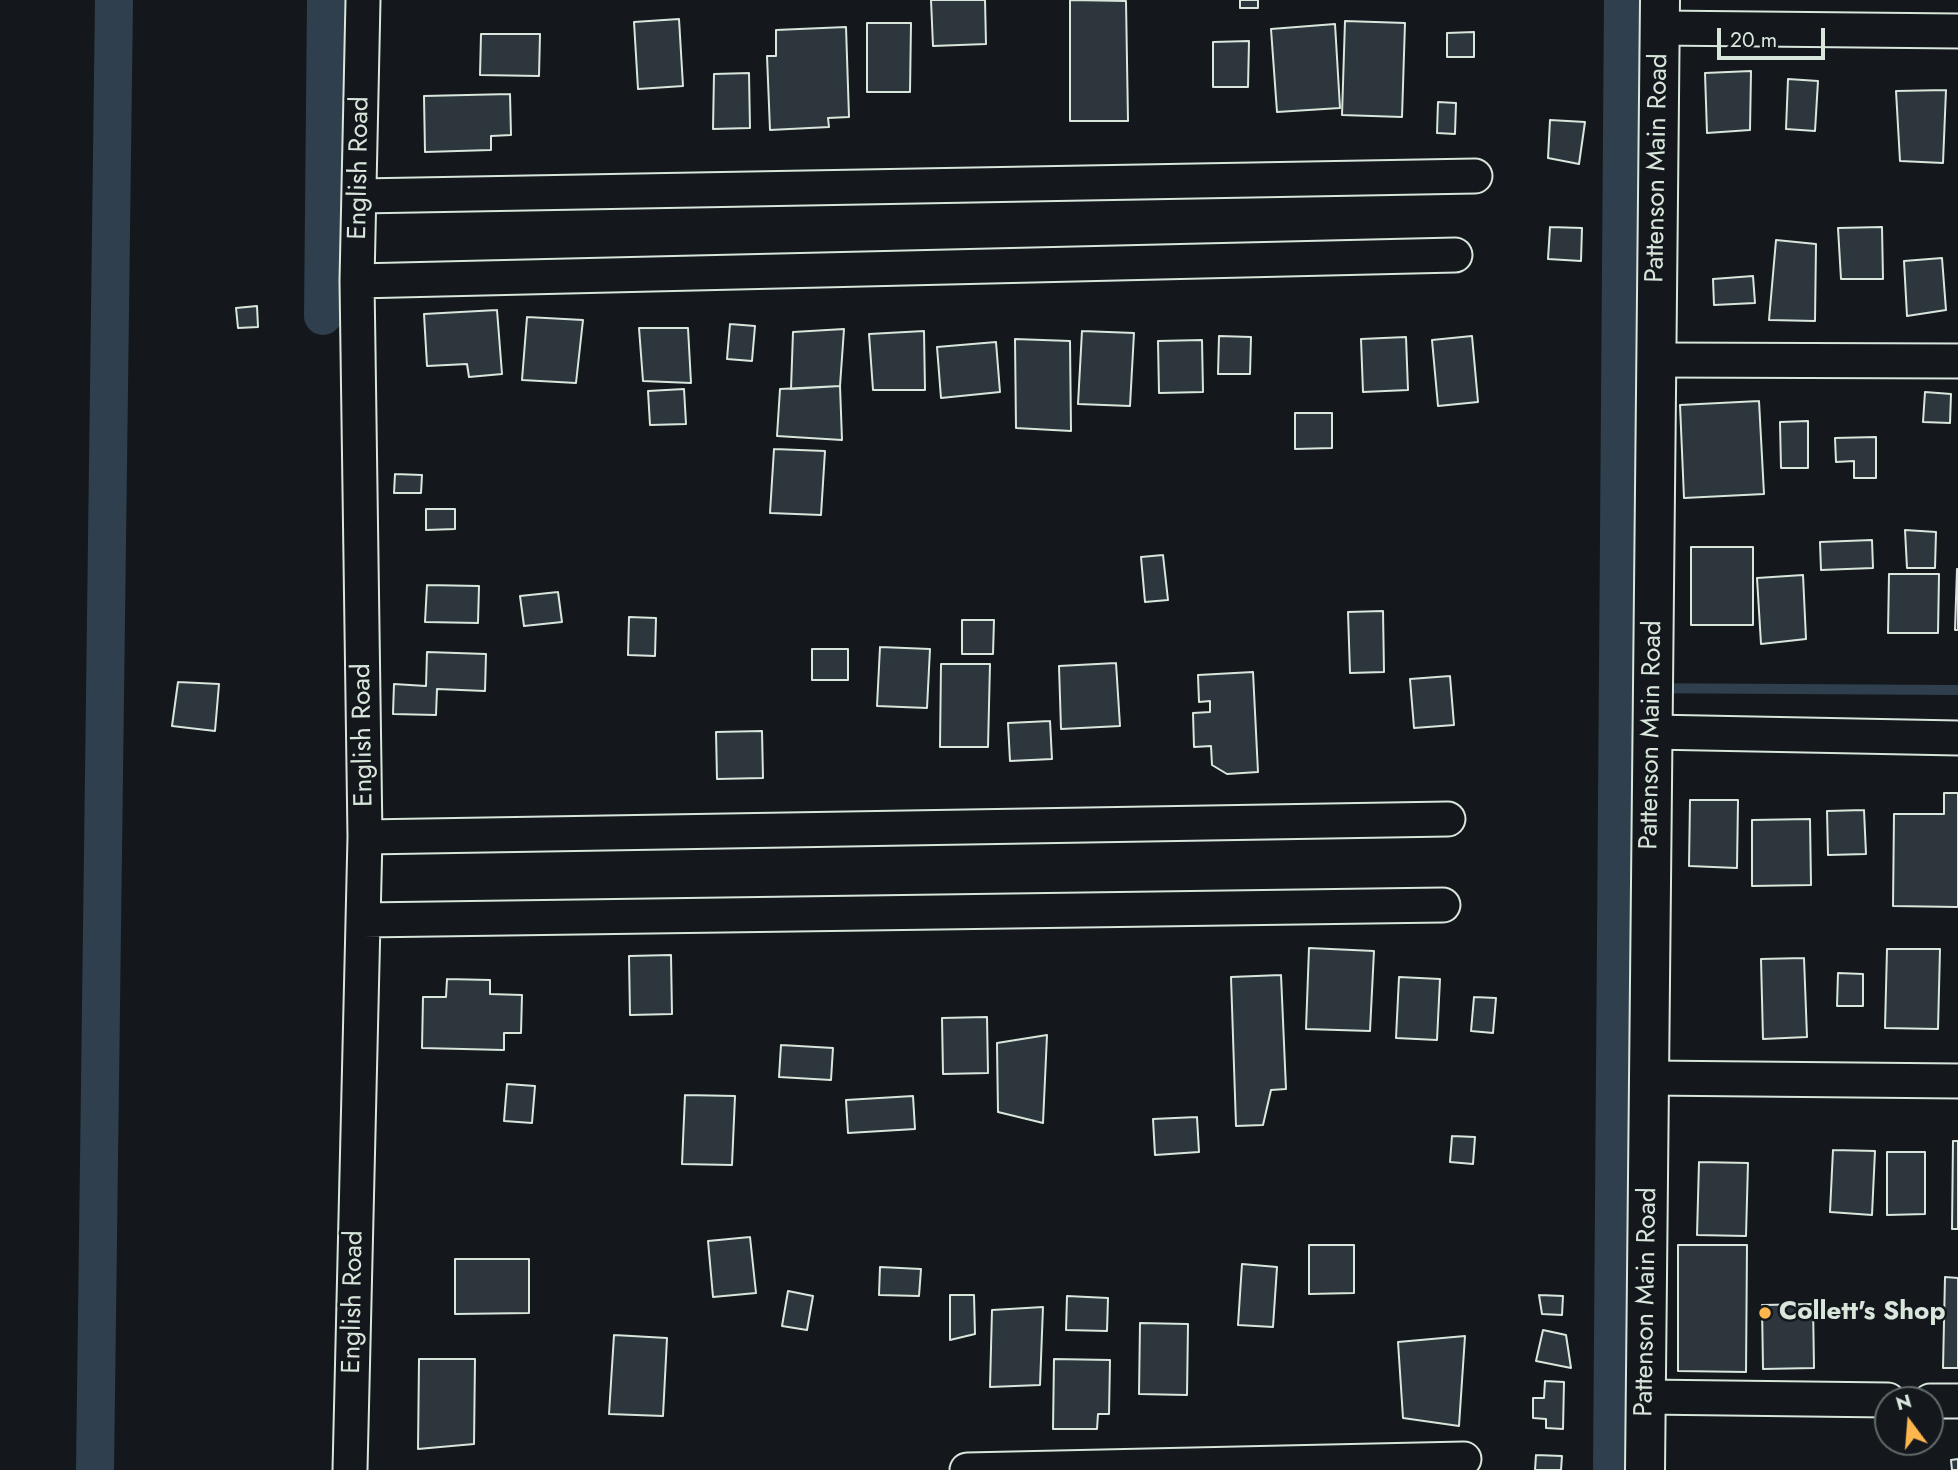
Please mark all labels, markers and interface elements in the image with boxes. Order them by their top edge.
scale bar [1720,14,1828,58]
text: 20 m [1730,25,1777,55]
street label: Pattenson Main Road [1640,53,1676,283]
street label: English Road [343,96,377,240]
street label: Pattenson Main Road [1634,620,1670,850]
street label: English Road [347,663,381,807]
street label: Pattenson Main Road [1629,1187,1665,1417]
street label: English Road [337,1230,371,1374]
place label: Collett's Shop [1779,1297,1946,1329]
marker: Collett's Shop [1757,1305,1773,1321]
north arrow [1874,1386,1944,1456]
text: N [1893,1387,1915,1417]

